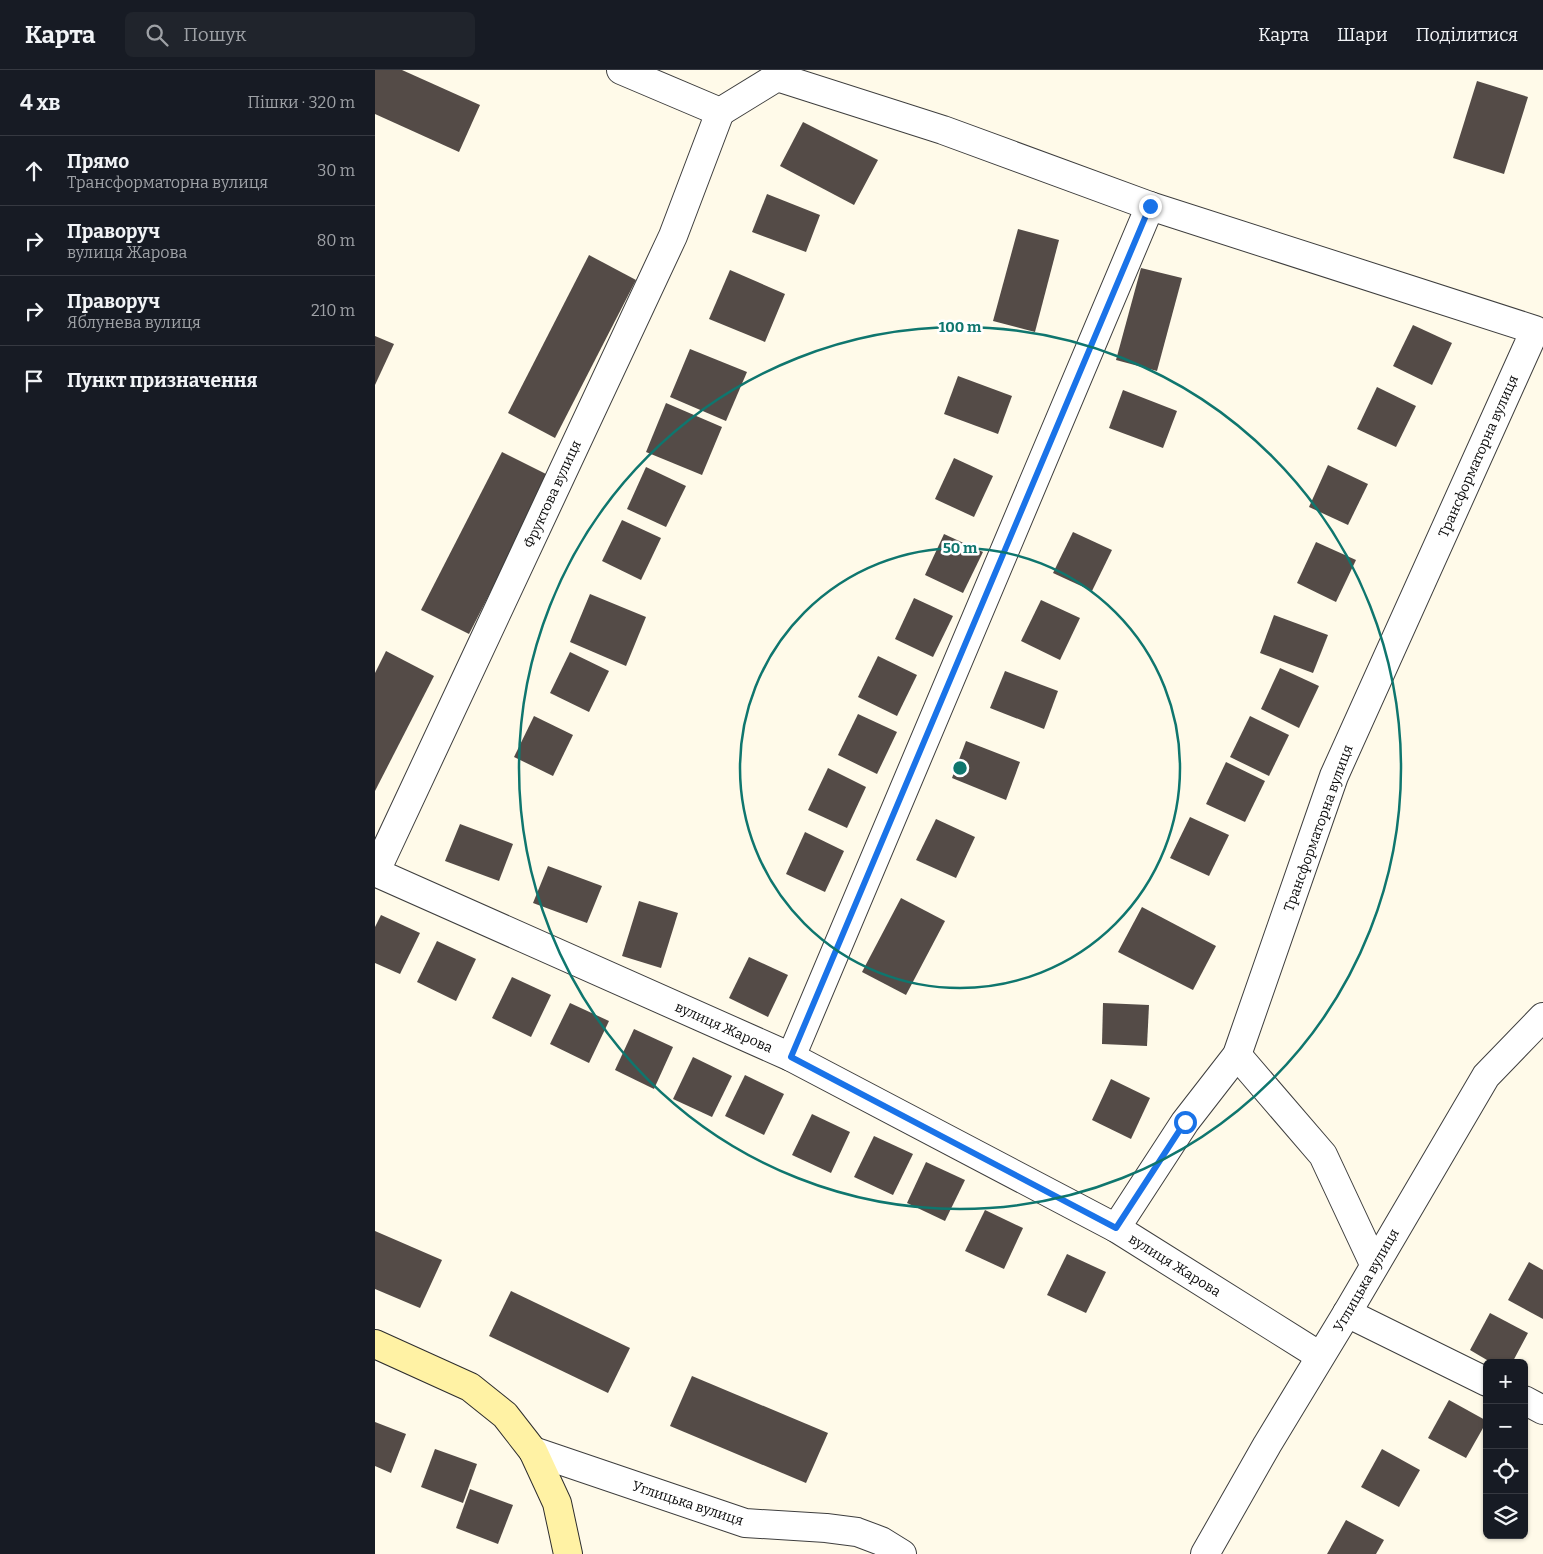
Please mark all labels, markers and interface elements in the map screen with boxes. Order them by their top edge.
search box [125,12,475,57]
text: Карта [25,21,95,49]
icon: search [143,21,171,49]
text: Пошук [183,23,247,46]
text: Карта [1258,24,1309,46]
text: Шари [1337,24,1388,46]
text: Поділитися [1416,24,1518,46]
text: 4 хв [20,90,60,116]
text: Пішки · 320 m [248,93,355,112]
text: Прямо [67,150,129,173]
icon: ahead [20,157,48,185]
text: 30 m [317,161,355,180]
text: Трансформаторна вулиця [67,173,268,192]
route end [1139,195,1162,218]
text: Праворуч [67,220,160,243]
icon: right [20,227,48,255]
text: 80 m [317,231,355,250]
text: вулиця Жарова [67,243,187,262]
text: Праворуч [67,290,160,313]
icon: right [20,297,48,325]
text: 210 m [311,301,355,320]
text: Яблунева вулиця [67,313,201,332]
text: 100 m [939,318,982,336]
icon: arrive [20,367,48,395]
text: Пункт призначення [67,369,258,392]
street label: Трансформаторна вулиця [1435,372,1522,540]
street label: Фруктова вулиця [520,437,585,551]
text: 50 m [943,539,978,557]
street label: Трансформаторна вулиця [1280,742,1357,914]
centre of rings [951,759,969,777]
street label: вулиця Жарова [672,998,776,1057]
route start [1174,1111,1197,1134]
street label: Углицька вулиця [1330,1226,1403,1335]
street label: вулиця Жарова [1126,1230,1224,1301]
map controls [1483,1359,1528,1539]
button: + [1483,1359,1528,1404]
button: − [1483,1404,1528,1449]
button: locate [1483,1449,1528,1494]
street label: Углицька вулиця [630,1477,746,1530]
button: layers [1483,1494,1528,1539]

